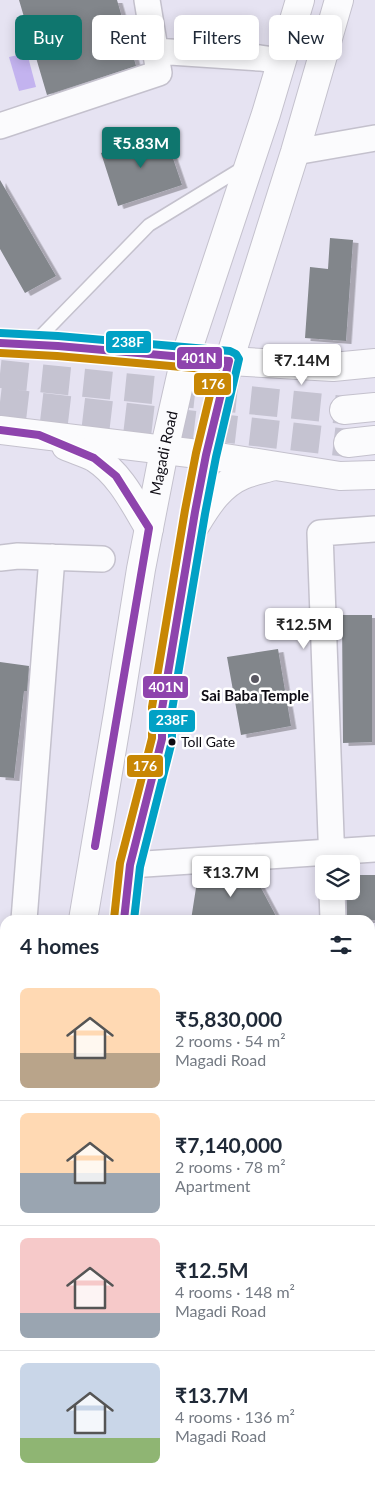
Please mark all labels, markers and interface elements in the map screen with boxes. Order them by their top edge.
chip: Buy [15,15,82,60]
chip: Rent [92,15,164,60]
chip: Filters [174,15,259,60]
chip: New [269,15,342,60]
pin: ₹5.83M [100,126,182,169]
text: ₹5.83M [113,133,169,152]
line badge: 238F [105,330,152,354]
text: 238F [112,333,144,350]
pin: ₹7.14M [261,344,343,386]
line badge: 401N [176,346,223,370]
text: 401N [181,349,217,366]
text: ₹7.14M [274,350,330,369]
line badge: 176 [193,372,232,396]
text: 176 [201,375,225,392]
street label: Magadi Road [146,409,181,496]
pin: ₹12.5M [263,608,345,650]
text: ₹12.5M [276,614,332,633]
marker: Sai Baba Temple [249,673,261,685]
line badge: 401N [142,675,189,699]
text: 401N [148,678,184,695]
place label: Sai Baba Temple [201,686,309,704]
line badge: 238F [148,709,196,733]
text: 238F [156,711,188,728]
place label: Toll Gate [181,733,235,750]
marker: Toll Gate [167,737,177,747]
line badge: 176 [126,754,164,778]
text: 176 [133,757,157,774]
map controls [315,855,360,900]
button: layers [315,855,360,900]
pin: ₹13.7M [190,856,272,898]
text: ₹13.7M [203,862,259,881]
icon: filters [327,931,355,959]
text: 4 homes [20,933,99,958]
text: ₹5,830,000 [175,1006,282,1031]
icon: home [60,1008,120,1068]
text: 2 rooms · 54 m² [175,1031,286,1050]
text: Magadi Road [175,1050,266,1069]
text: ₹7,140,000 [175,1132,282,1157]
icon: home [60,1133,120,1193]
text: 2 rooms · 78 m² [175,1157,286,1176]
text: Apartment [175,1176,250,1195]
text: ₹12.5M [175,1257,249,1282]
icon: home [60,1258,120,1318]
text: 4 rooms · 148 m² [175,1282,295,1301]
text: Magadi Road [175,1301,266,1320]
text: ₹13.7M [175,1382,249,1407]
icon: home [60,1383,120,1443]
text: 4 rooms · 136 m² [175,1407,295,1426]
text: Magadi Road [175,1426,266,1445]

